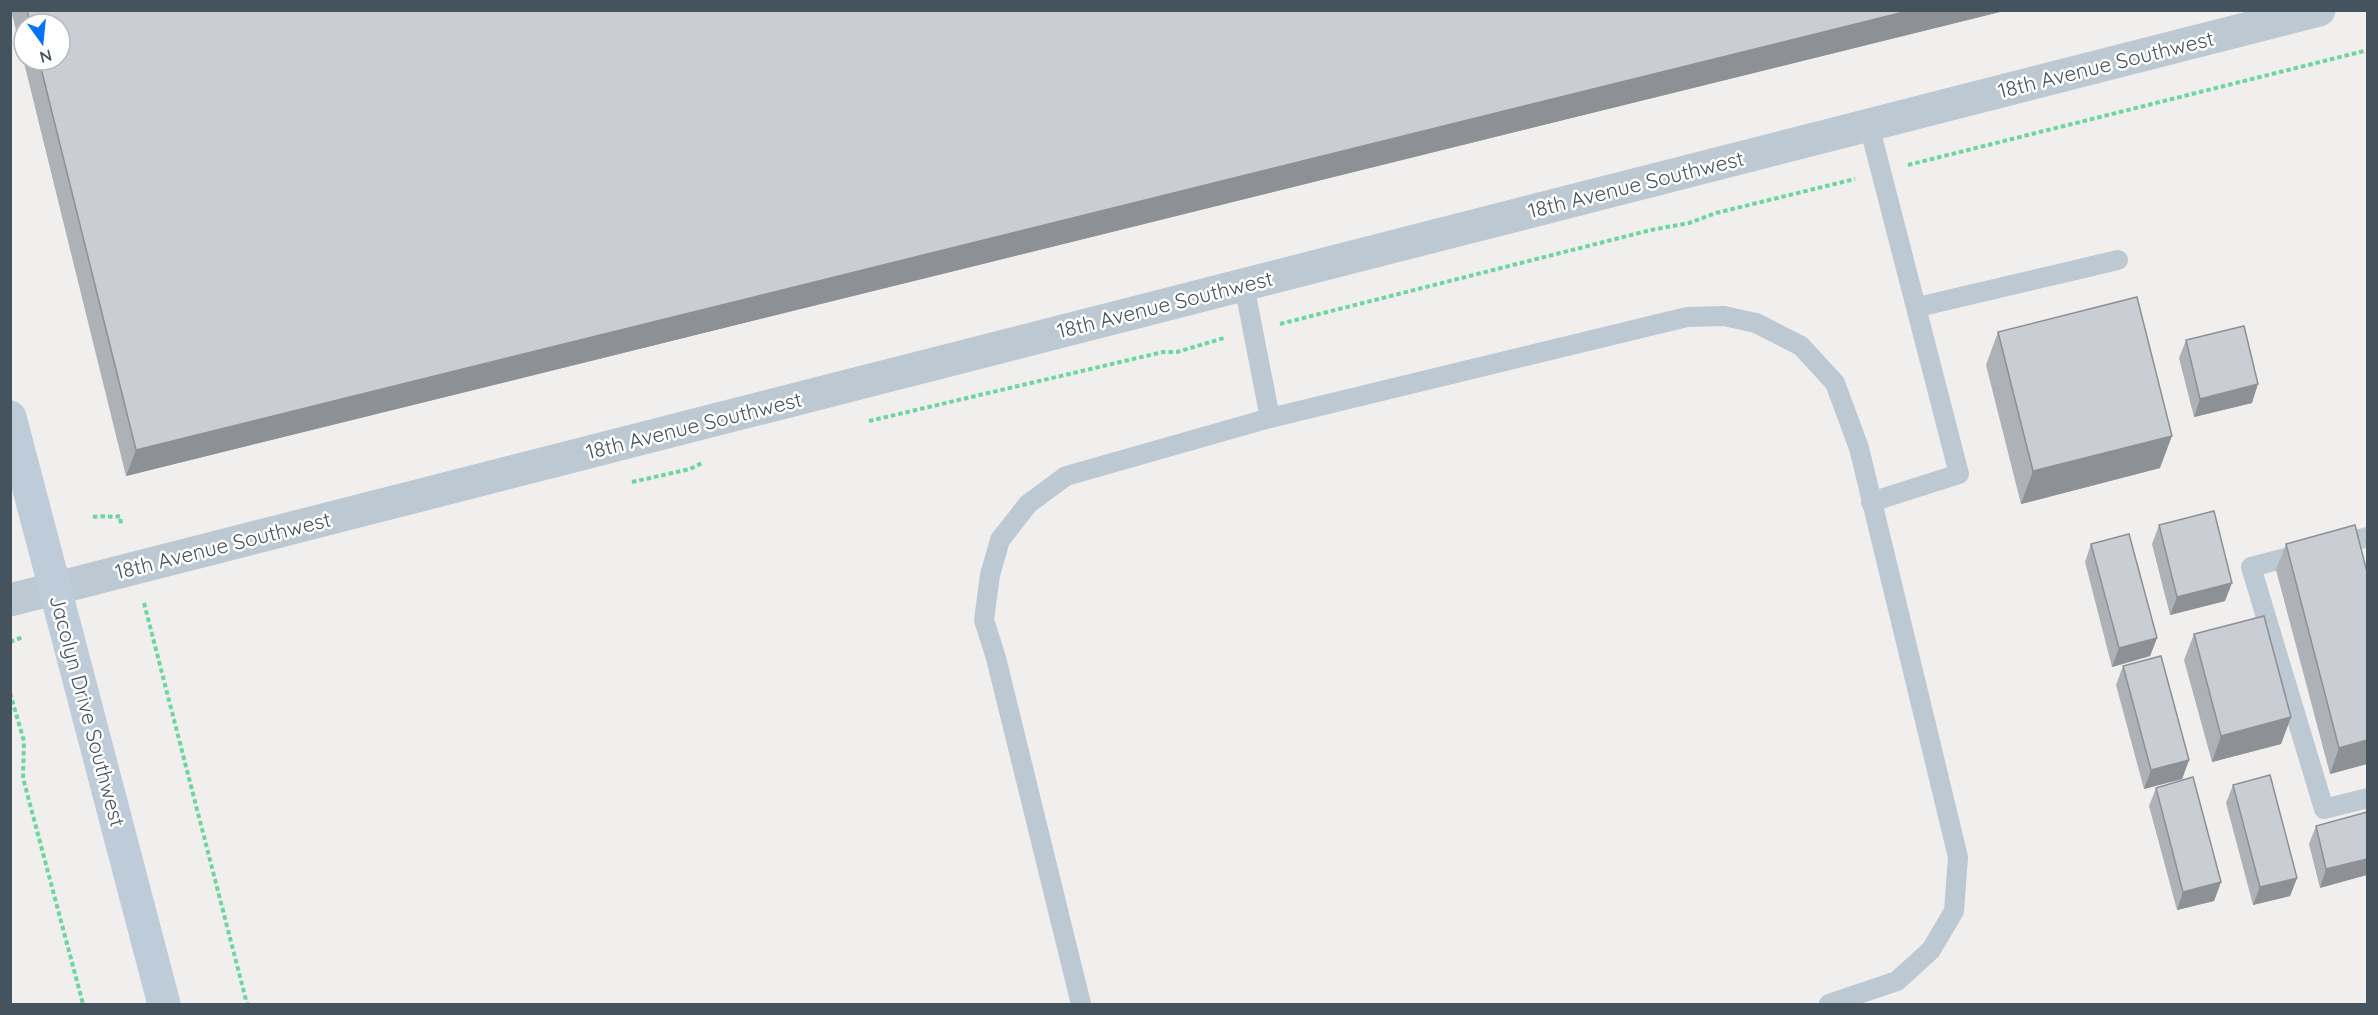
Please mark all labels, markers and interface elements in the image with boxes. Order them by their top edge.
north arrow [12,12,72,72]
street label: 18th Avenue Southwest [1995,25,2216,103]
text: N [38,45,54,68]
street label: 18th Avenue Southwest [1525,145,1746,223]
street label: 18th Avenue Southwest [1054,265,1275,343]
street label: 18th Avenue Southwest [583,386,804,464]
street label: 18th Avenue Southwest [112,506,333,584]
street label: Jacolyn Drive Southwest [44,592,131,830]

